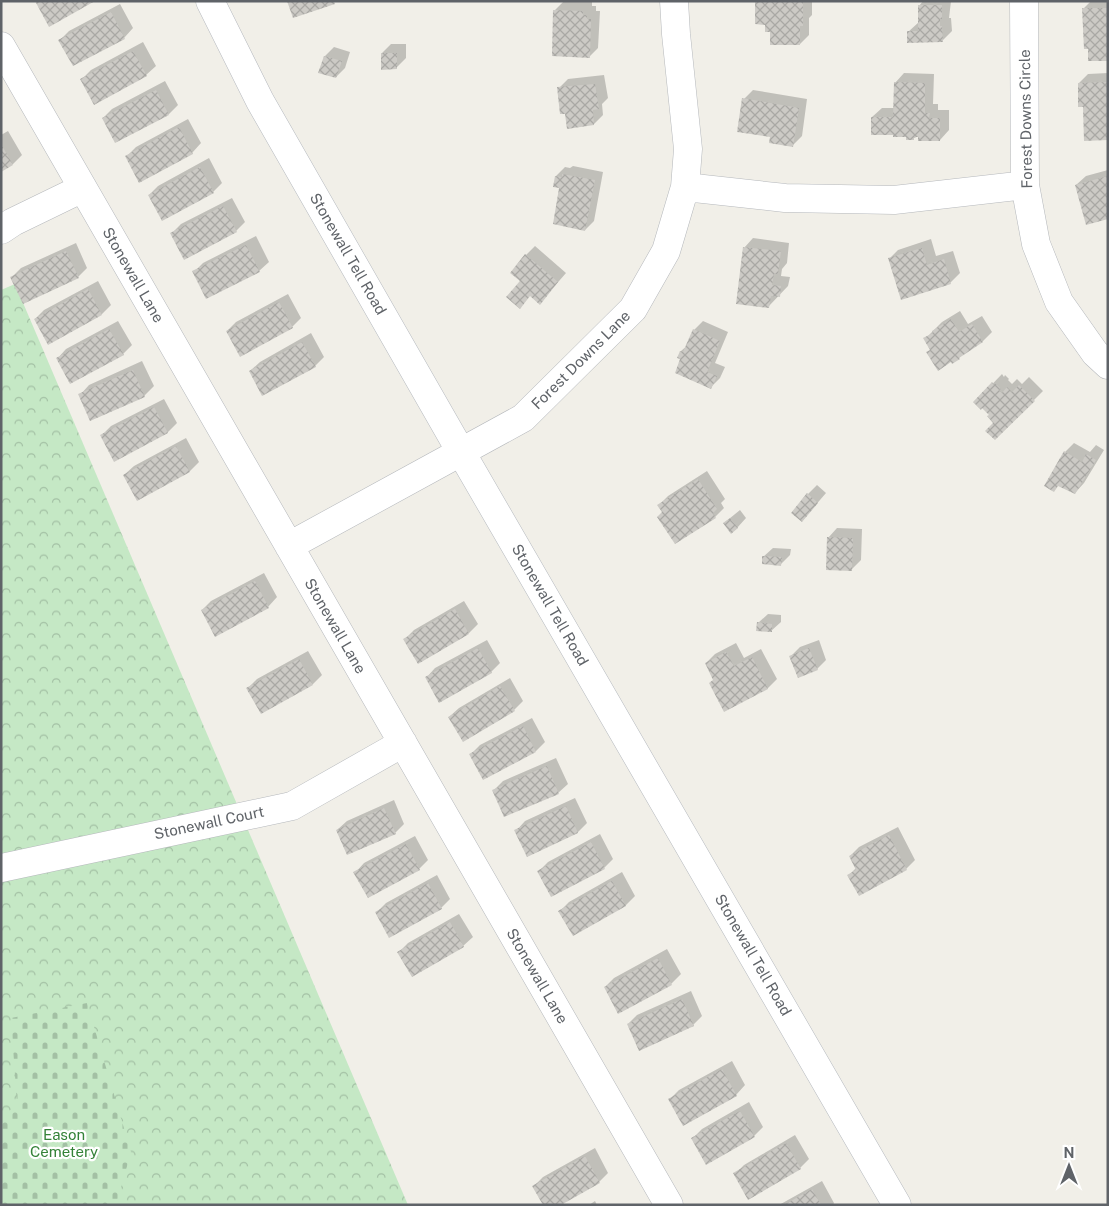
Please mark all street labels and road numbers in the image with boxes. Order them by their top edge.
street label: Forest Downs Circle [1016,49,1035,189]
street label: Stonewall Tell Road [307,190,390,318]
street label: Stonewall Lane [99,224,168,325]
street label: Forest Downs Lane [528,307,633,412]
street label: Stonewall Tell Road [509,541,592,669]
street label: Stonewall Lane [301,575,370,676]
street label: Stonewall Court [152,802,266,842]
street label: Stonewall Tell Road [712,891,795,1019]
street label: Stonewall Lane [503,925,572,1026]

